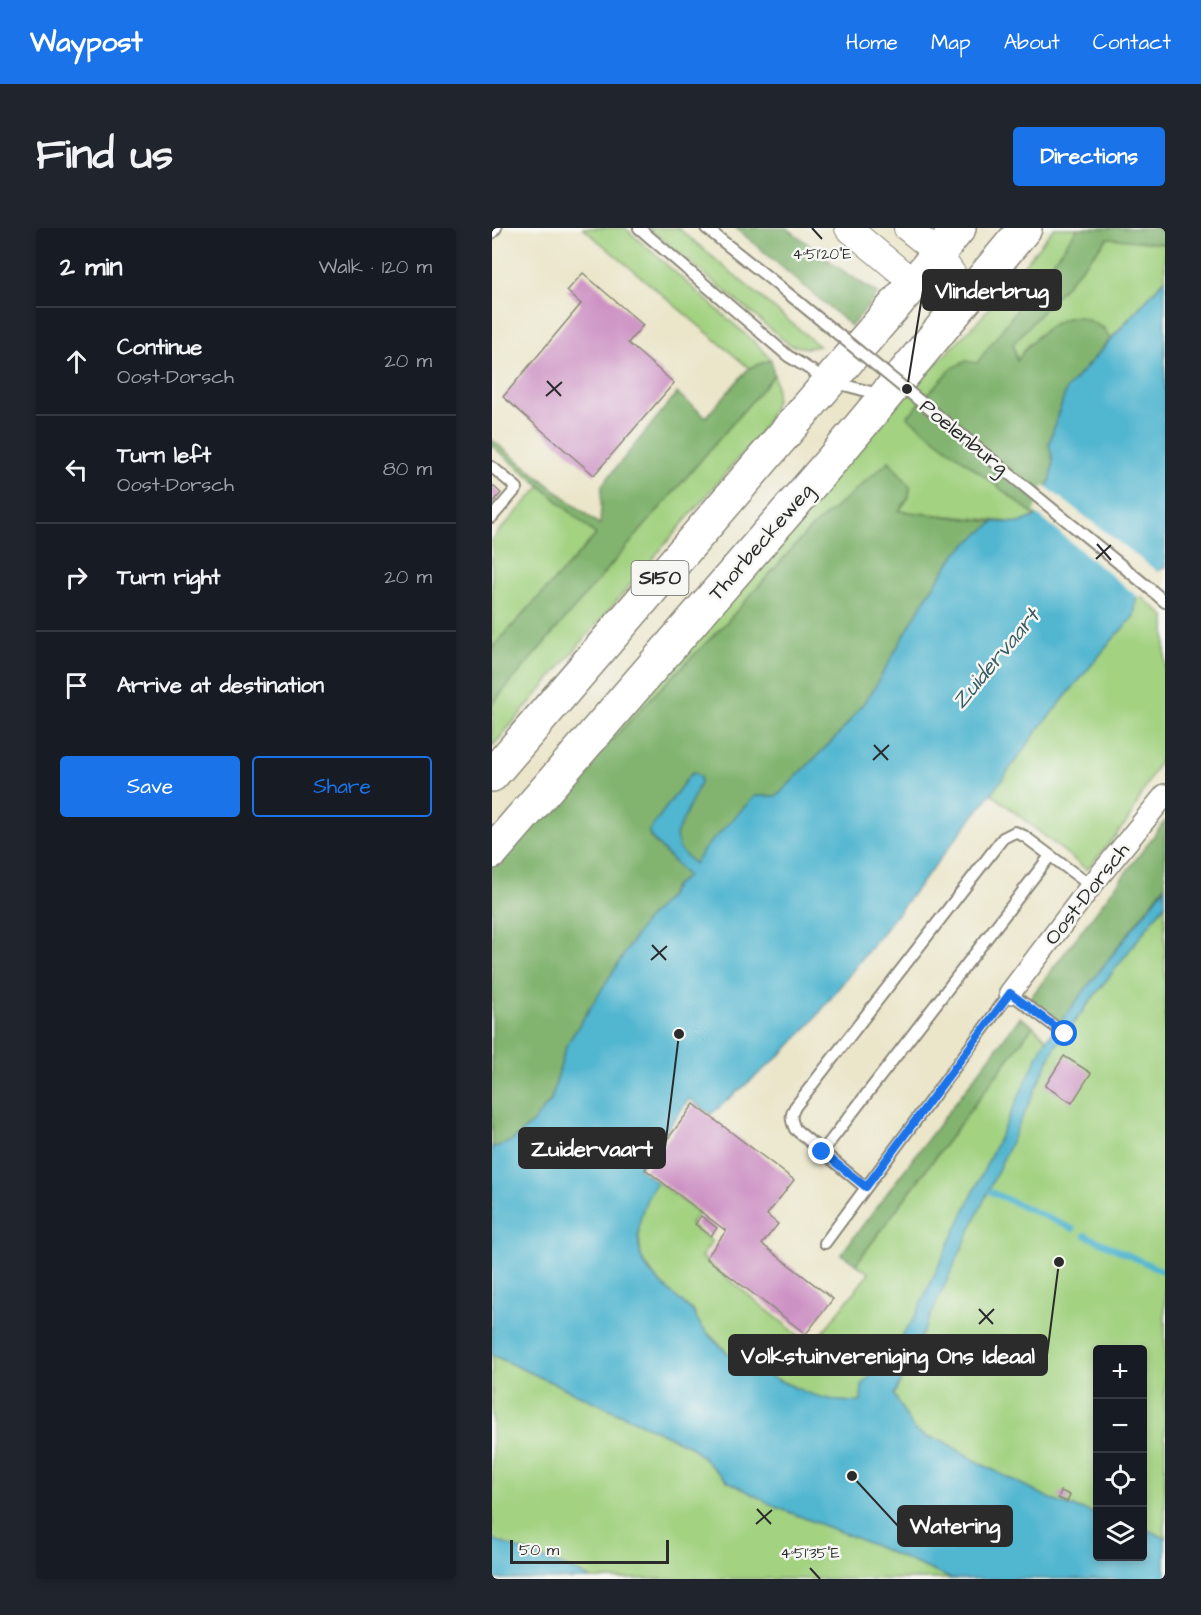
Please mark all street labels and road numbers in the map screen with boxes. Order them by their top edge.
street label: Poelenburg [912,392,1015,483]
street label: Thorbeckeweg [702,477,822,608]
road number: S150 [632,561,688,595]
street label: Oost-Dorsch [1038,836,1137,951]

